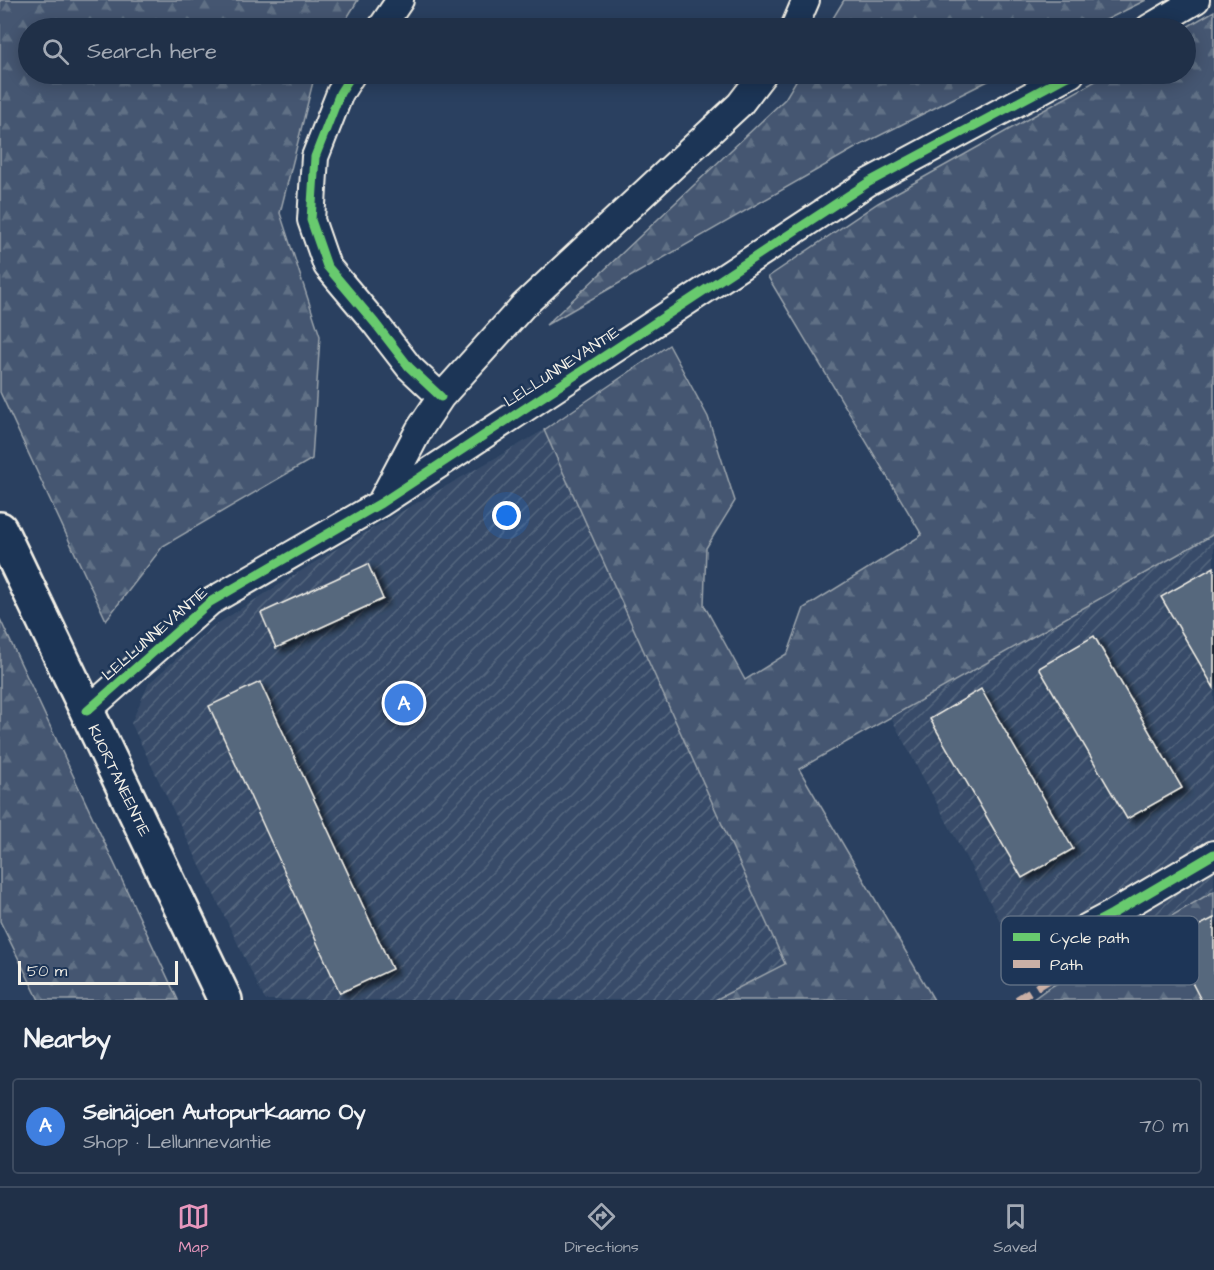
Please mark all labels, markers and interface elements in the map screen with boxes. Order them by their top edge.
search box [18,18,1196,84]
icon: search [39,35,72,68]
text: Search here [87,36,217,67]
street label: LELLUNNEVANTIE [500,321,624,412]
your location [492,501,521,530]
street label: LELLUNNEVANTIE [97,581,213,686]
pin: A [384,680,424,726]
street label: KUORTANEENTIE [83,721,156,841]
legend [1001,916,1199,985]
text: Cycle path [1050,927,1129,950]
text: Path [1050,954,1083,976]
scale bar [18,958,178,986]
text: 50 m [27,960,67,982]
text: Nearby [24,1021,111,1057]
text: Seinäjoen Autopurkaamo Oy [83,1097,366,1128]
text: A [39,1112,52,1140]
text: 70 m [1140,1112,1188,1140]
text: Shop · Lellunnevantie [83,1128,271,1156]
tab: Map [177,1200,210,1258]
tab: Directions [565,1200,639,1258]
tab: Saved [993,1200,1037,1258]

